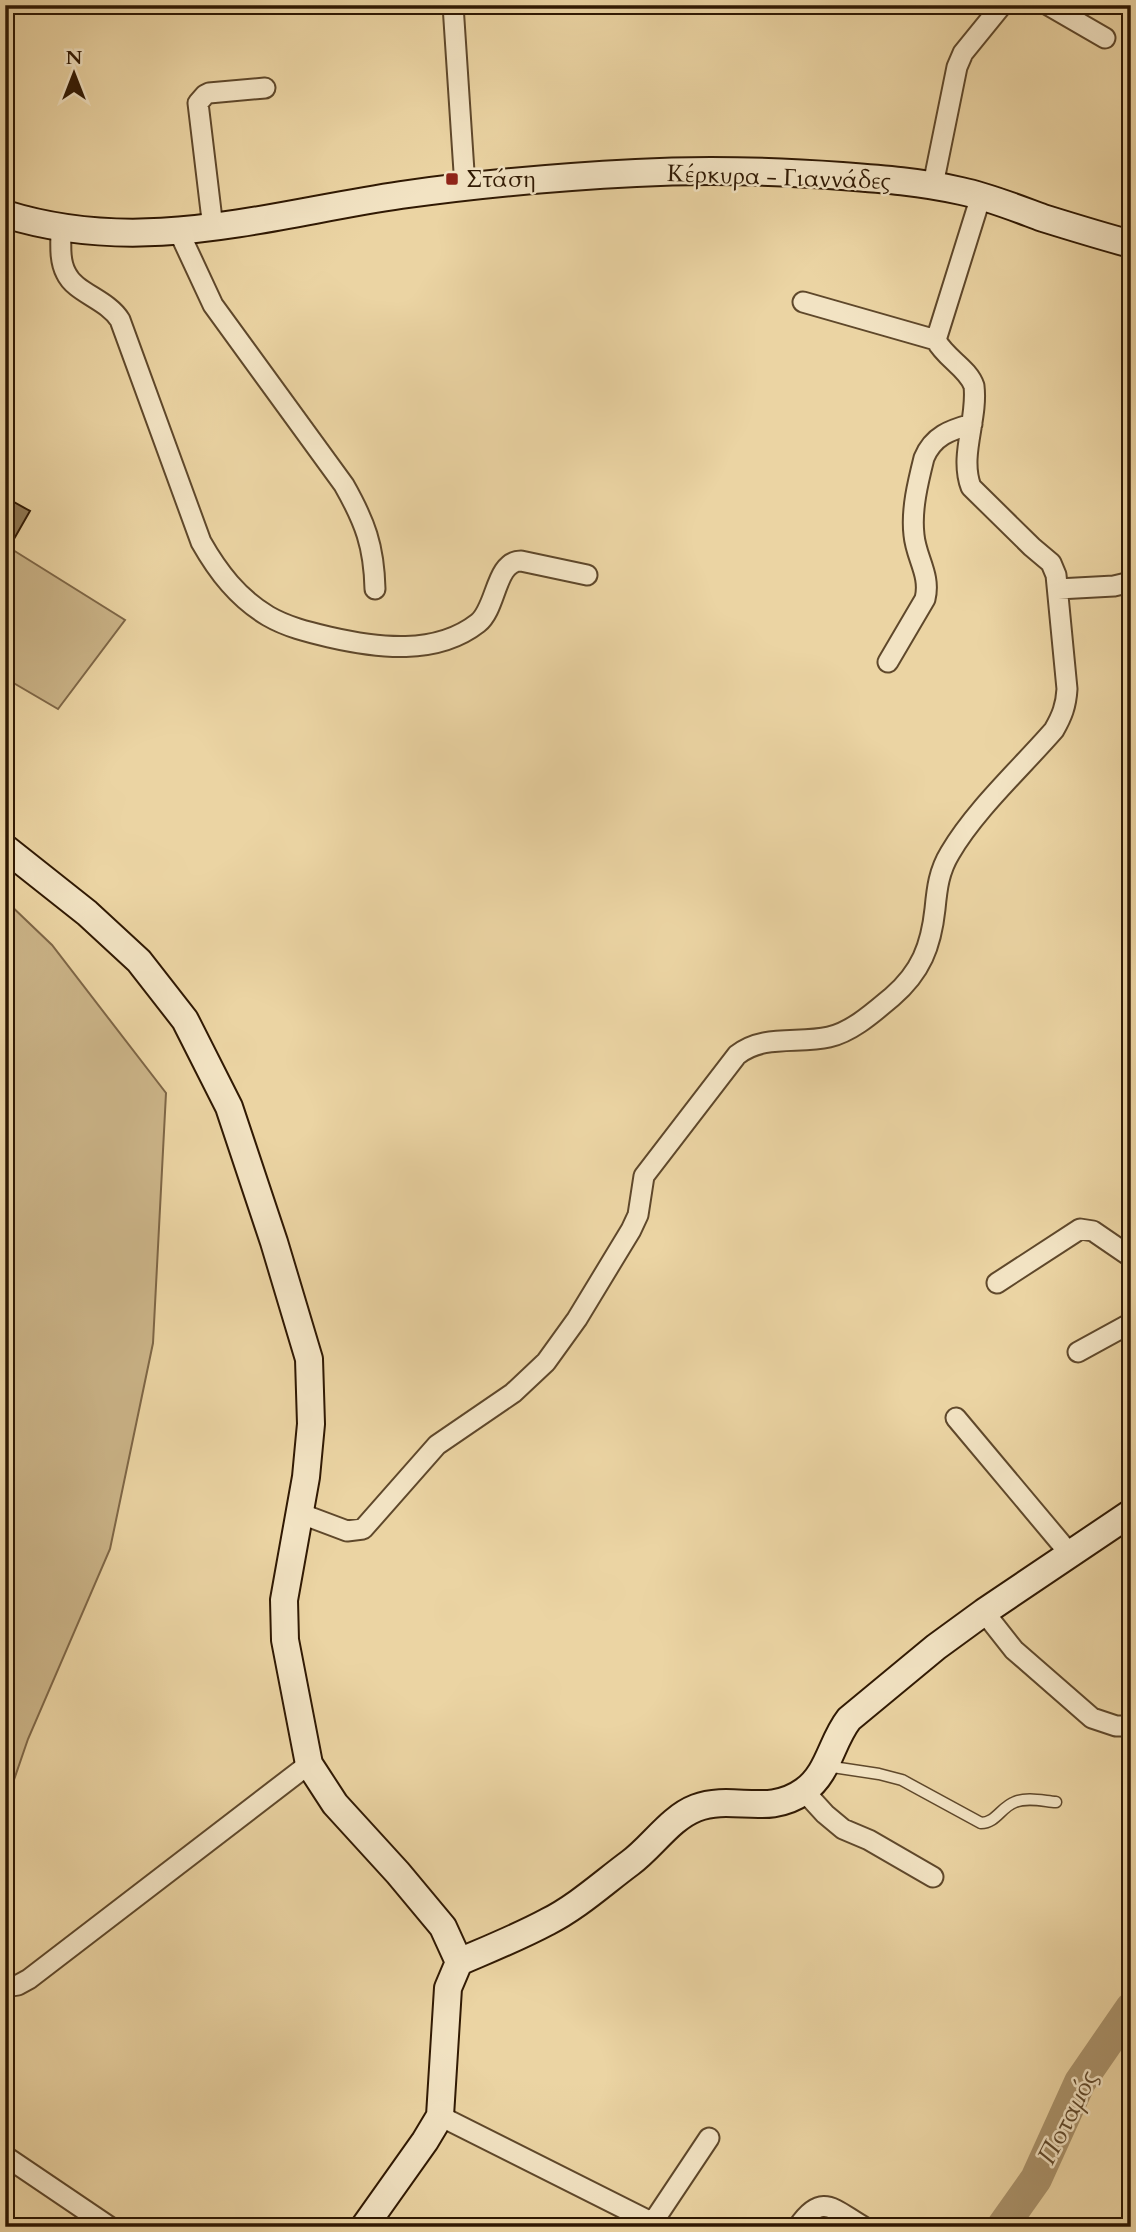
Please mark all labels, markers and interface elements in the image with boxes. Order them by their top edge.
north arrow [38,38,108,108]
text: N [66,45,83,71]
street label: Κέρκυρα - Γιαννάδες [667,157,891,198]
place label: Στάση [466,163,536,196]
marker: Στάση [444,171,460,187]
water label: Ποταμός [1029,2064,1106,2170]

